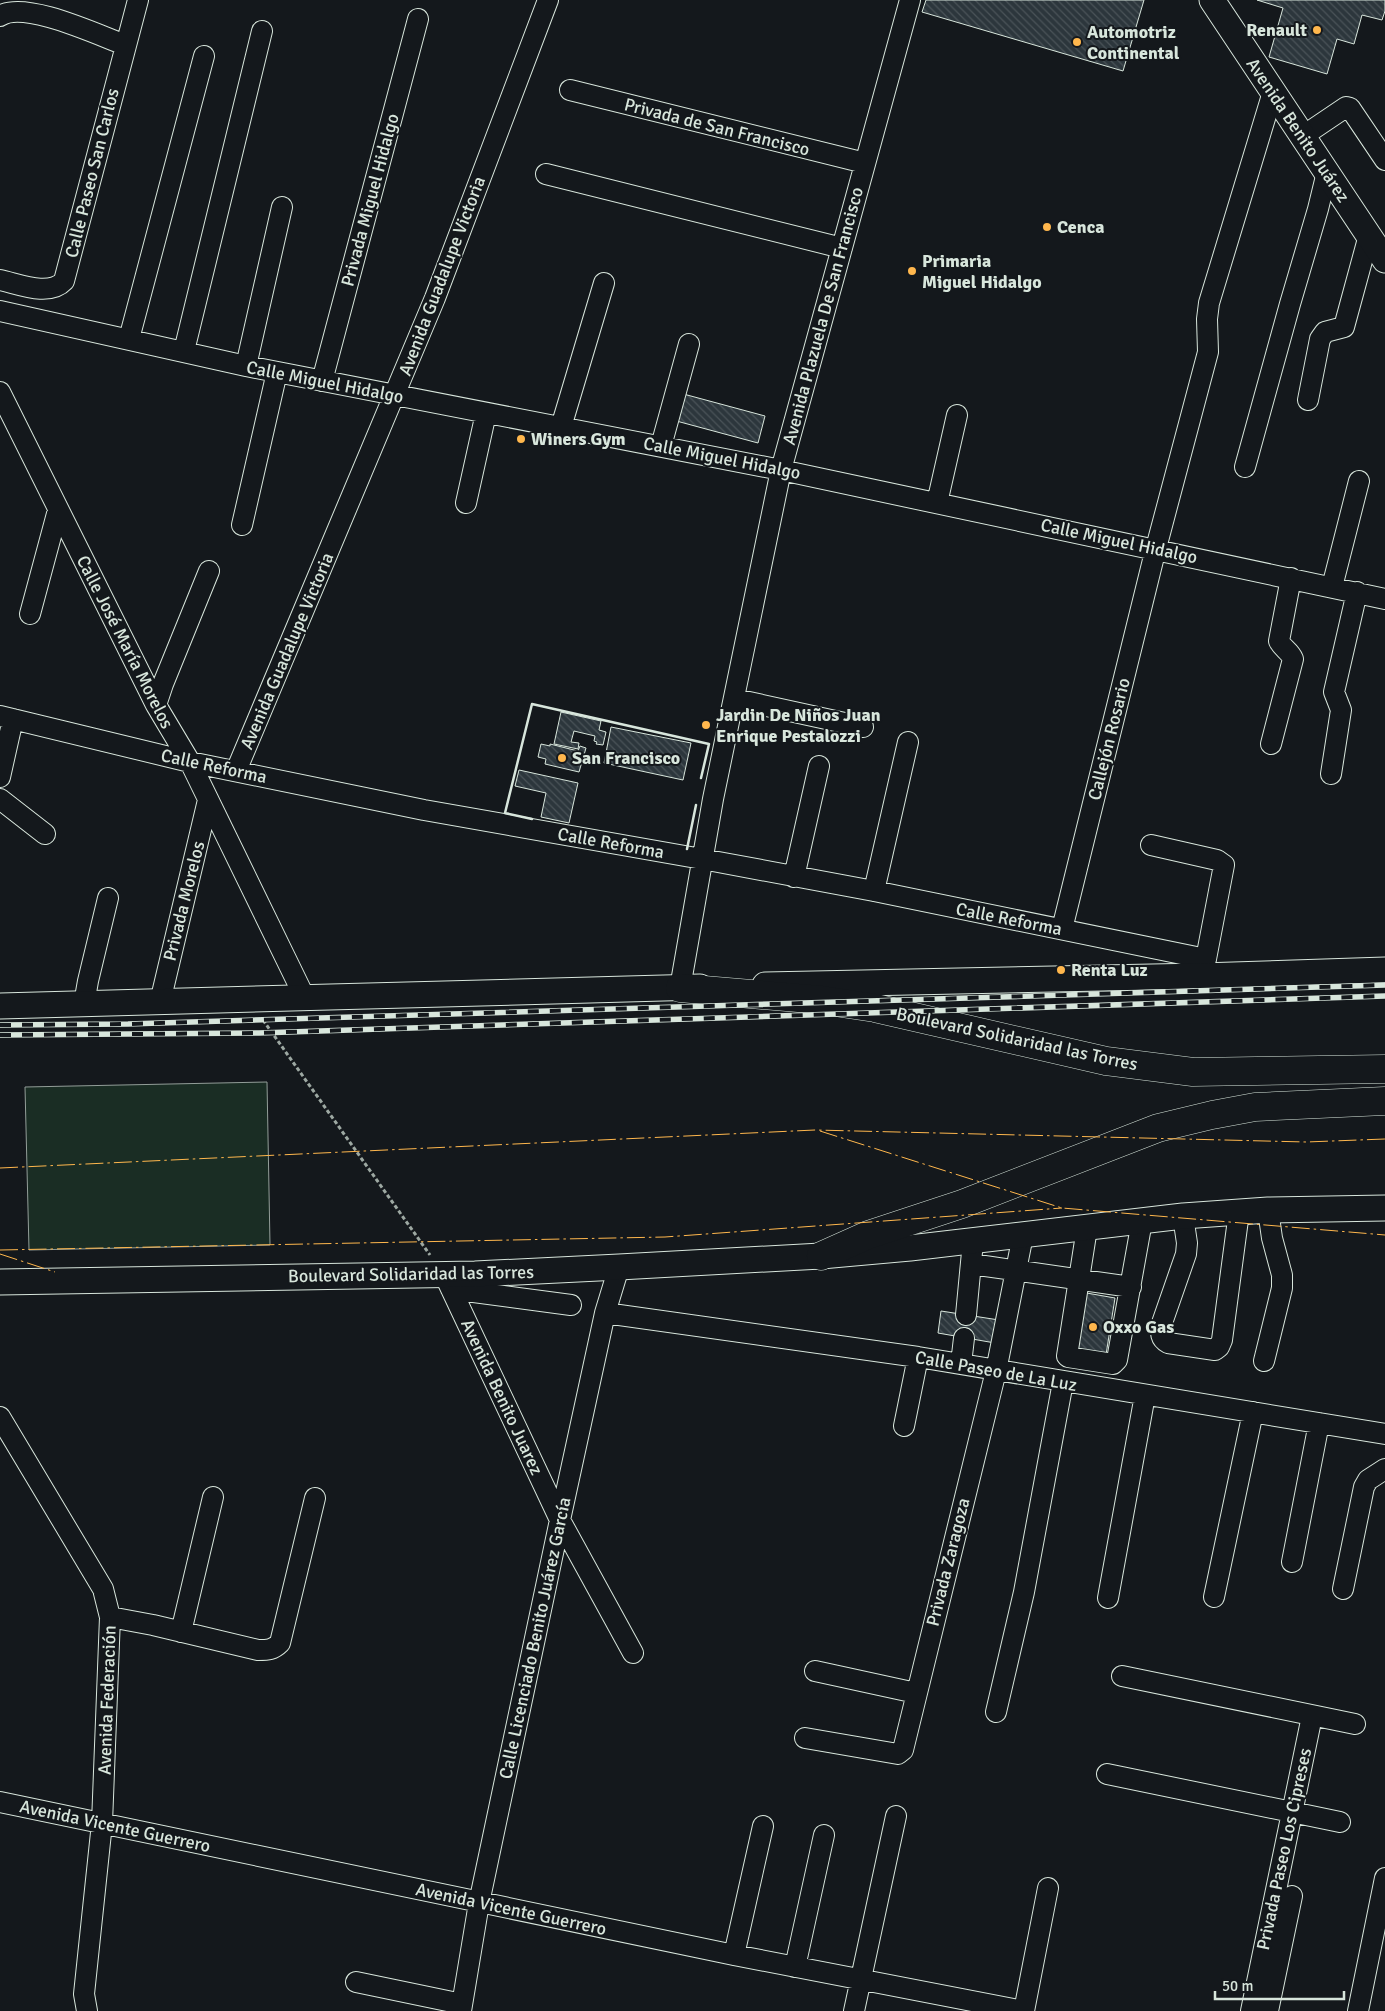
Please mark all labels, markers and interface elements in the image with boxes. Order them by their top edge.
place label: Renault [1246,19,1307,41]
place label: Automotriz Continental [1087,21,1180,64]
marker: Renault [1311,24,1323,36]
marker: Automotriz Continental [1071,36,1083,48]
street label: Avenida Benito Juárez [1242,54,1354,206]
street label: Calle Paseo San Carlos [60,86,124,260]
street label: Privada de San Francisco [622,93,812,161]
street label: Privada Miguel Hidalgo [336,111,404,289]
street label: Avenida Guadalupe Victoria [394,173,490,379]
street label: Avenida Plazuela De San Francisco [778,185,868,447]
place label: Cenca [1057,216,1104,238]
marker: Cenca [1041,221,1053,233]
place label: Primaria Miguel Hidalgo [922,250,1042,293]
marker: Primaria Miguel Hidalgo [906,265,918,277]
street label: Calle Miguel Hidalgo [245,356,405,408]
place label: Winers Gym [531,428,626,450]
street label: Calle Miguel Hidalgo [642,432,802,484]
marker: Winers Gym [515,433,527,445]
street label: Calle Miguel Hidalgo [1039,514,1199,568]
street label: Avenida Guadalupe Victoria [236,549,338,753]
street label: Calle José María Morelos [72,552,178,732]
street label: Callejón Rosario [1083,676,1135,802]
place label: Jardin De Niños Juan Enrique Pestalozzi [716,704,881,747]
marker: Jardin De Niños Juan Enrique Pestalozzi [700,719,712,731]
street label: Calle Reforma [159,744,269,788]
place label: San Francisco [572,747,680,769]
marker: San Francisco [556,752,568,764]
street label: Calle Reforma [556,823,666,863]
street label: Privada Morelos [158,839,210,963]
street label: Calle Reforma [954,898,1064,940]
place label: Renta Luz [1071,959,1148,981]
marker: Renta Luz [1055,964,1067,976]
street label: Boulevard Solidaridad las Torres [894,1003,1140,1075]
street label: Boulevard Solidaridad las Torres [288,1261,534,1287]
street label: Avenida Benito Juarez [456,1316,548,1478]
place label: Oxxo Gas [1103,1316,1174,1338]
marker: Oxxo Gas [1087,1321,1099,1333]
street label: Calle Paseo de La Luz [913,1346,1079,1396]
street label: Calle Licenciado Benito Juárez García [494,1495,576,1781]
street label: Privada Zaragoza [921,1495,975,1629]
street label: Avenida Federación [93,1625,121,1775]
street label: Privada Paseo Los Cipreses [1252,1746,1316,1952]
street label: Avenida Vicente Guerrero [18,1795,212,1857]
street label: Avenida Vicente Guerrero [414,1878,608,1940]
scale bar [1215,1968,1344,2000]
text: 50 m [1222,1977,1253,1995]

